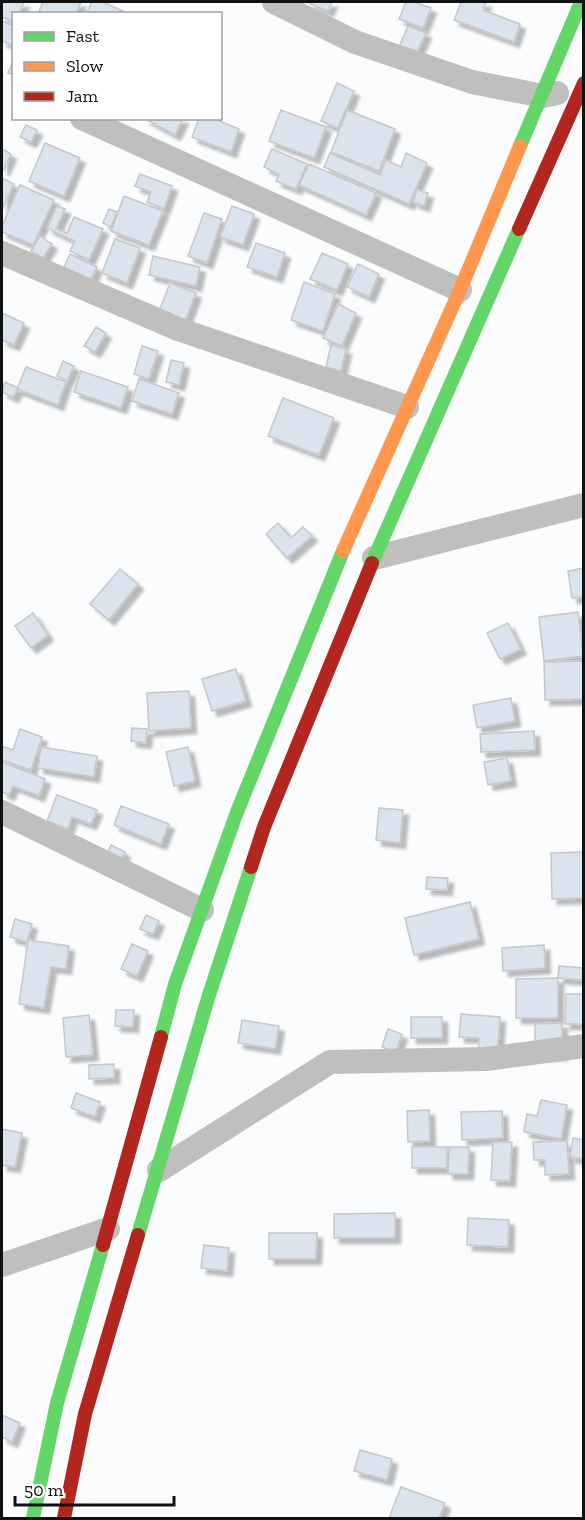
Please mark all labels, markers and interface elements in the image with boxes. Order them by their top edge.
legend [12,12,222,120]
text: Fast [66,25,99,47]
text: Slow [66,55,103,77]
text: Jam [66,85,98,107]
scale bar [15,1469,174,1507]
text: 50 m [24,1479,64,1501]

